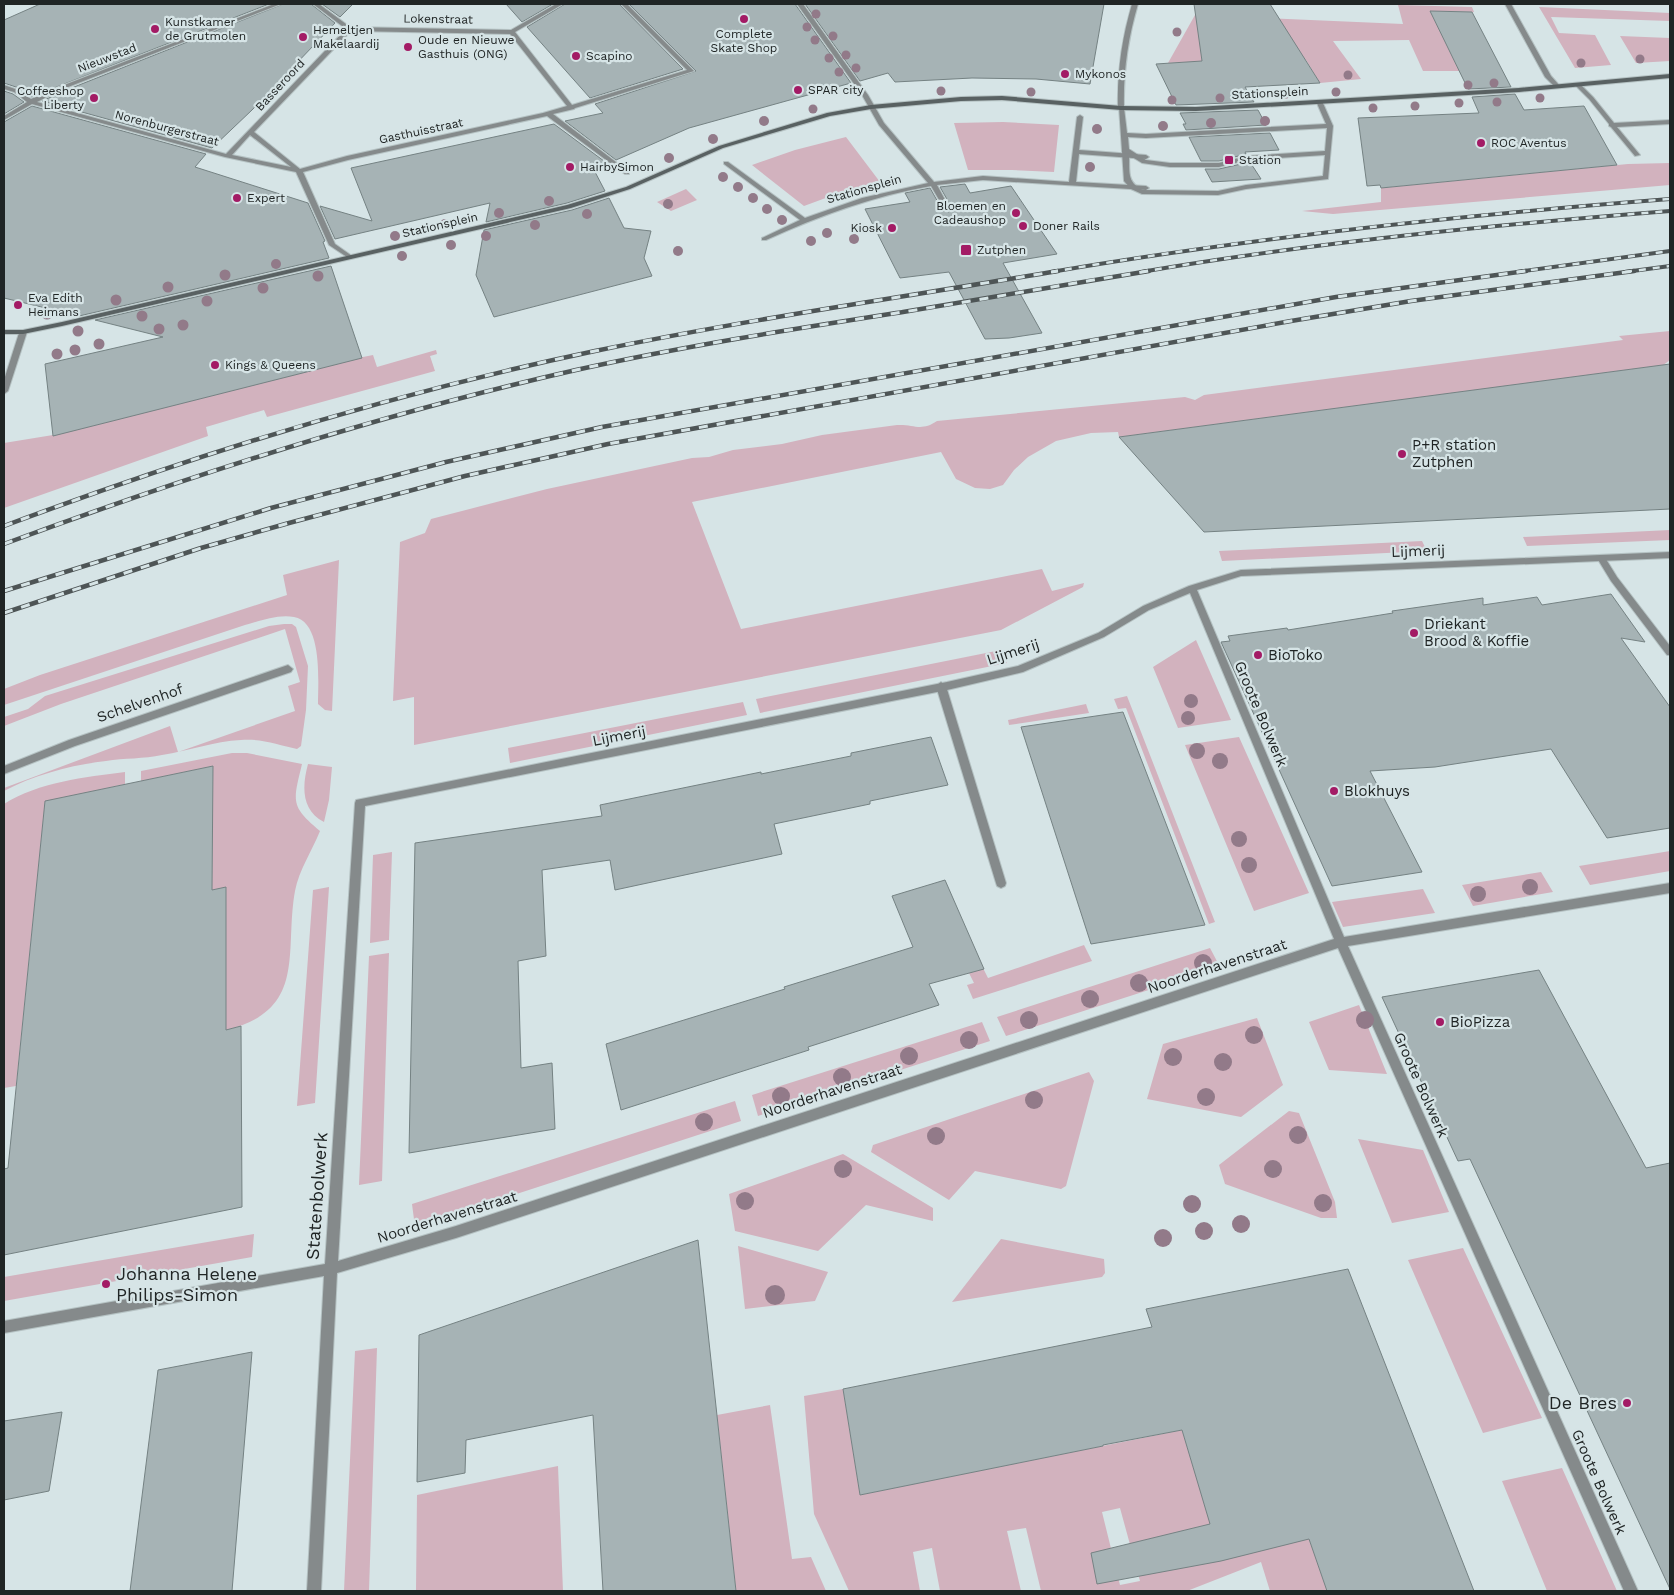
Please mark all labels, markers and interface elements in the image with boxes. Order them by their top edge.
street label: Lokenstraat [403,11,473,27]
marker: Complete Skate Shop [738,13,750,25]
place label: Kunstkamer de Grutmolen [165,15,246,43]
marker: Kunstkamer de Grutmolen [149,23,161,35]
place label: Hemeltjen Makelaardij [313,23,379,51]
place label: Complete Skate Shop [711,27,777,55]
marker: Hemeltjen Makelaardij [297,31,309,43]
place label: Oude en Nieuwe Gasthuis (ONG) [418,33,515,61]
street label: Nieuwstad [76,40,138,76]
marker: Oude en Nieuwe Gasthuis (ONG) [402,41,414,53]
place label: Scapino [586,49,633,63]
marker: Scapino [570,50,582,62]
street label: Basseroord [253,56,307,114]
place label: Mykonos [1075,67,1126,81]
marker: Mykonos [1059,68,1071,80]
place label: SPAR city [808,83,864,97]
place label: Coffeeshop Liberty [17,84,85,112]
marker: SPAR city [792,84,804,96]
street label: Stationsplein [1231,84,1309,102]
marker: Coffeeshop Liberty [88,92,100,104]
street label: Norenburgerstraat [114,107,220,149]
street label: Gasthuisstraat [378,115,464,147]
place label: ROC Aventus [1491,136,1567,150]
marker: ROC Aventus [1475,137,1487,149]
place label: Station [1239,153,1281,167]
marker: Station [1223,154,1235,166]
place label: HairbySimon [580,160,654,174]
marker: HairbySimon [564,161,576,173]
street label: Stationsplein [825,172,903,206]
place label: Expert [247,191,285,205]
marker: Expert [231,192,243,204]
place label: Bloemen en Cadeaushop [934,199,1006,227]
marker: Bloemen en Cadeaushop [1010,207,1022,219]
street label: Stationsplein [401,209,479,241]
place label: Doner Rails [1033,219,1100,233]
marker: Doner Rails [1017,220,1029,232]
place label: Kiosk [851,221,882,235]
marker: Kiosk [886,222,898,234]
marker: Zutphen [959,243,973,257]
place label: Zutphen [977,243,1026,257]
place label: Eva Edith Heimans [28,291,83,319]
marker: Eva Edith Heimans [12,299,24,311]
place label: Kings & Queens [225,358,316,372]
marker: Kings & Queens [209,359,221,371]
place label: P+R station Zutphen [1412,436,1496,471]
marker: P+R station Zutphen [1396,448,1408,460]
street label: Lijmerij [1391,541,1445,561]
place label: Driekant Brood & Koffie [1424,615,1529,650]
marker: Driekant Brood & Koffie [1408,627,1420,639]
street label: Lijmerij [985,635,1041,669]
place label: BioToko [1268,646,1323,664]
marker: BioToko [1252,649,1264,661]
street label: Groote Bolwerk [1231,658,1292,770]
street label: Schelvenhof [95,680,186,726]
street label: Lijmerij [591,722,647,750]
place label: Blokhuys [1344,782,1410,800]
marker: Blokhuys [1328,785,1340,797]
street label: Noorderhavenstraat [1145,935,1290,997]
place label: BioPizza [1450,1013,1511,1031]
marker: BioPizza [1434,1016,1446,1028]
street label: Groote Bolwerk [1390,1030,1452,1141]
street label: Noorderhavenstraat [760,1060,905,1122]
street label: Statenbolwerk [302,1131,331,1261]
street label: Noorderhavenstraat [375,1187,520,1247]
place label: Johanna Helene Philips-Simon [116,1263,257,1305]
marker: Johanna Helene Philips-Simon [100,1278,112,1290]
place label: De Bres [1549,1392,1617,1413]
marker: De Bres [1621,1397,1633,1409]
street label: Groote Bolwerk [1568,1427,1630,1538]

